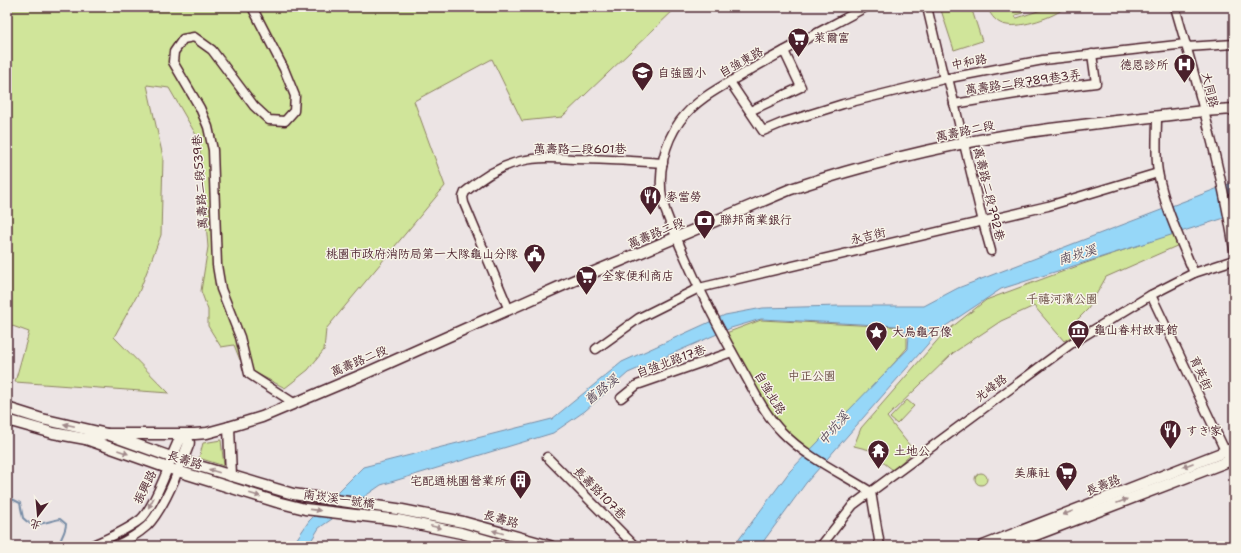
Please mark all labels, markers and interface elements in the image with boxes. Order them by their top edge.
supermarket icon: 萊爾富 [786,25,812,58]
place label: 萊爾富 [814,30,850,46]
street label: 自強東路 [716,43,766,81]
street label: 中和路 [950,51,988,73]
hospital icon: 德恩診所 [1171,52,1197,85]
place label: 德恩診所 [1120,57,1169,73]
school or university icon: 自強國小 [630,60,656,93]
place label: 自強國小 [658,65,706,81]
street label: 萬壽路二段789巷3弄 [964,66,1082,98]
street label: 大同路 [1198,71,1222,109]
street label: 萬壽路二段 [934,117,996,145]
street label: 萬壽路二段539巷 [189,134,211,230]
street label: 萬壽路二段601巷 [533,141,627,157]
street label: 萬壽路二段792巷 [970,145,1008,243]
restaurant icon: 麥當勞 [638,184,664,217]
place label: 麥當勞 [666,189,702,205]
bank icon: 聯邦商業銀行 [691,207,717,240]
place label: 聯邦商業銀行 [720,212,792,228]
street label: 萬壽路二段 [625,214,687,252]
street label: 永吉街 [849,224,887,248]
water label: 南崁溪 [1056,240,1099,268]
public building icon: 桃園市政府消防局第一大隊龜山分隊 [521,241,547,274]
place label: 桃園市政府消防局第一大隊龜山分隊 [326,246,518,262]
supermarket icon: 全家便利商店 [574,263,600,296]
place label: 全家便利商店 [602,268,674,284]
park label: 千禧河濱公園 [1026,291,1098,307]
museum icon: 龜山眷村故事館 [1066,317,1092,350]
place icon: 大烏龜石像 [863,319,889,352]
place label: 龜山眷村故事館 [1094,322,1178,338]
place label: 大烏龜石像 [892,324,952,340]
street label: 自強北路17巷 [634,341,708,381]
street label: 萬壽路二段 [328,342,390,380]
street label: 育英街 [1186,353,1216,393]
street label: 自強北路 [751,368,789,418]
park label: 中正公園 [788,368,836,384]
water label: 舊路溪 [581,370,623,408]
street label: 光峰路 [972,371,1010,405]
water label: 中坑溪 [814,407,853,449]
restaurant icon: すき家 [1158,418,1184,451]
one-way arrow [63,422,75,428]
place label: すき家 [1186,423,1222,439]
temple icon: 土地公 [866,438,892,471]
place label: 土地公 [894,443,930,459]
street label: 長壽路 [165,447,205,473]
one-way arrow [117,450,129,456]
supermarket icon: 美廉社 [1053,460,1079,493]
street label: 長壽路107巷 [570,463,630,523]
one-way arrow [1182,463,1194,469]
place label: 美廉社 [1014,465,1050,481]
street label: 振興路 [130,467,160,507]
one-way arrow [208,468,220,474]
building icon: 宅配通桃園營業所 [508,468,534,501]
street label: 長壽路 [1083,471,1123,499]
place label: 宅配通桃園營業所 [410,473,507,489]
street label: 南崁溪一號橋 [302,486,376,512]
one-way arrow [250,492,262,498]
north arrow [18,495,58,535]
one-way arrow [147,498,154,509]
one-way arrow [1116,498,1128,504]
street label: 長壽路 [481,506,521,532]
one-way arrow [309,507,321,513]
one-way arrow [1061,510,1073,516]
text: 北 [28,515,43,533]
one-way arrow [430,525,442,531]
one-way arrow [492,529,504,535]

